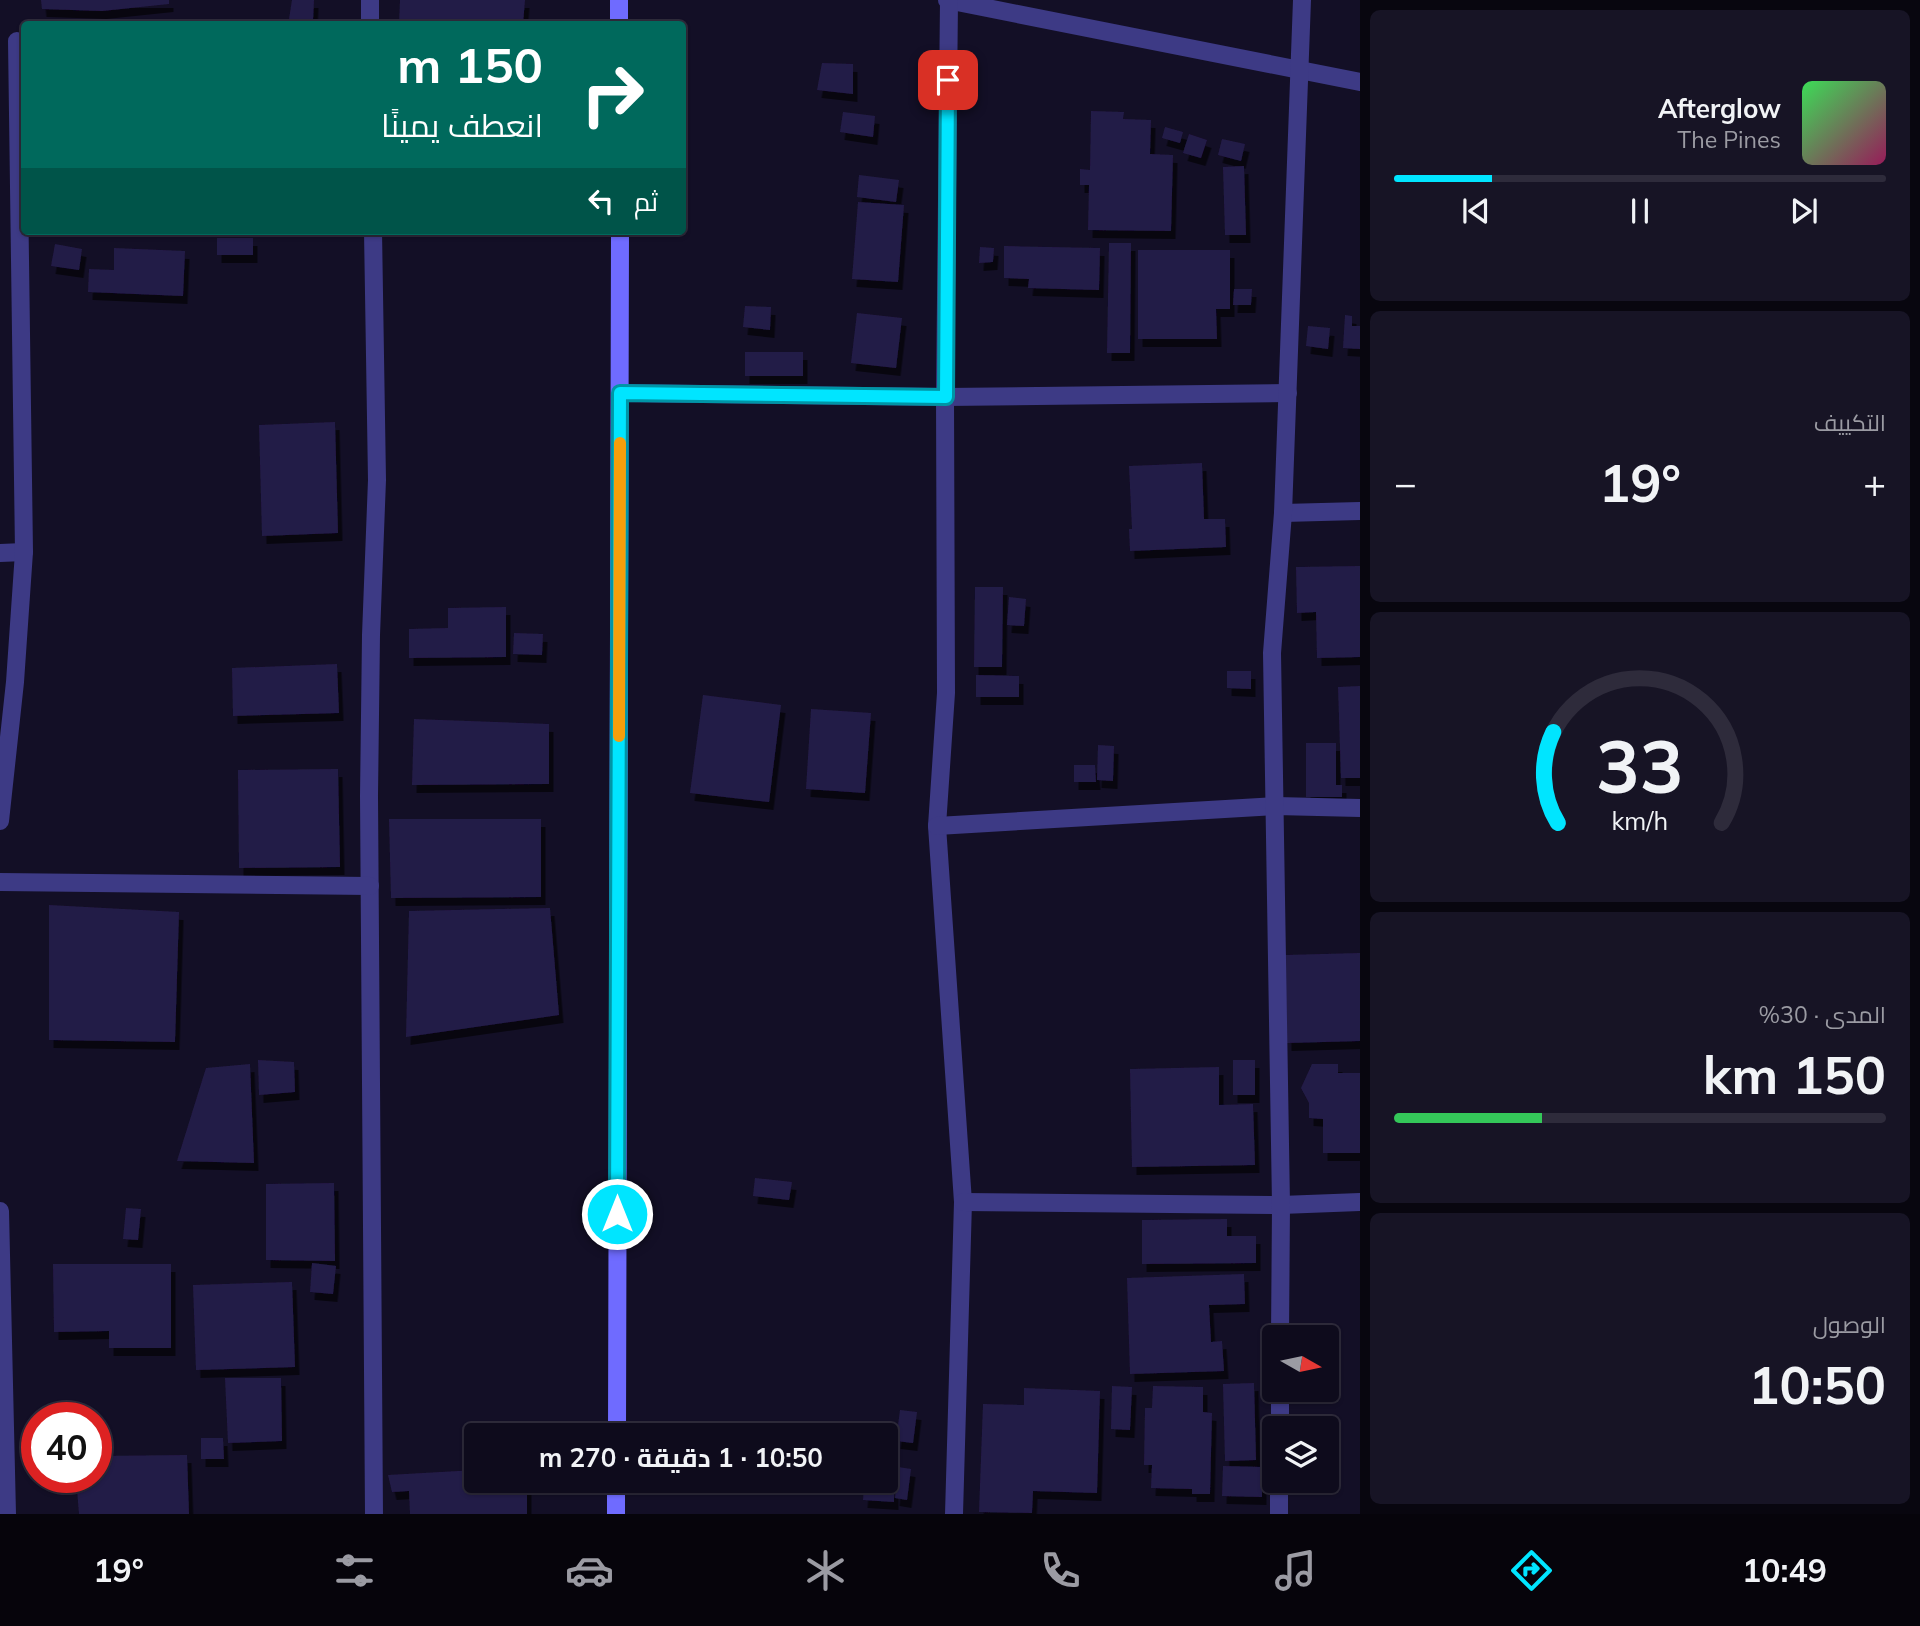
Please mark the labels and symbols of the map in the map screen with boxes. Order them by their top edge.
pin [918,50,978,110]
position arrow [580,1177,654,1251]
north arrow [1262,1325,1339,1402]
speed limit sign: 40 [21,1402,112,1493]

